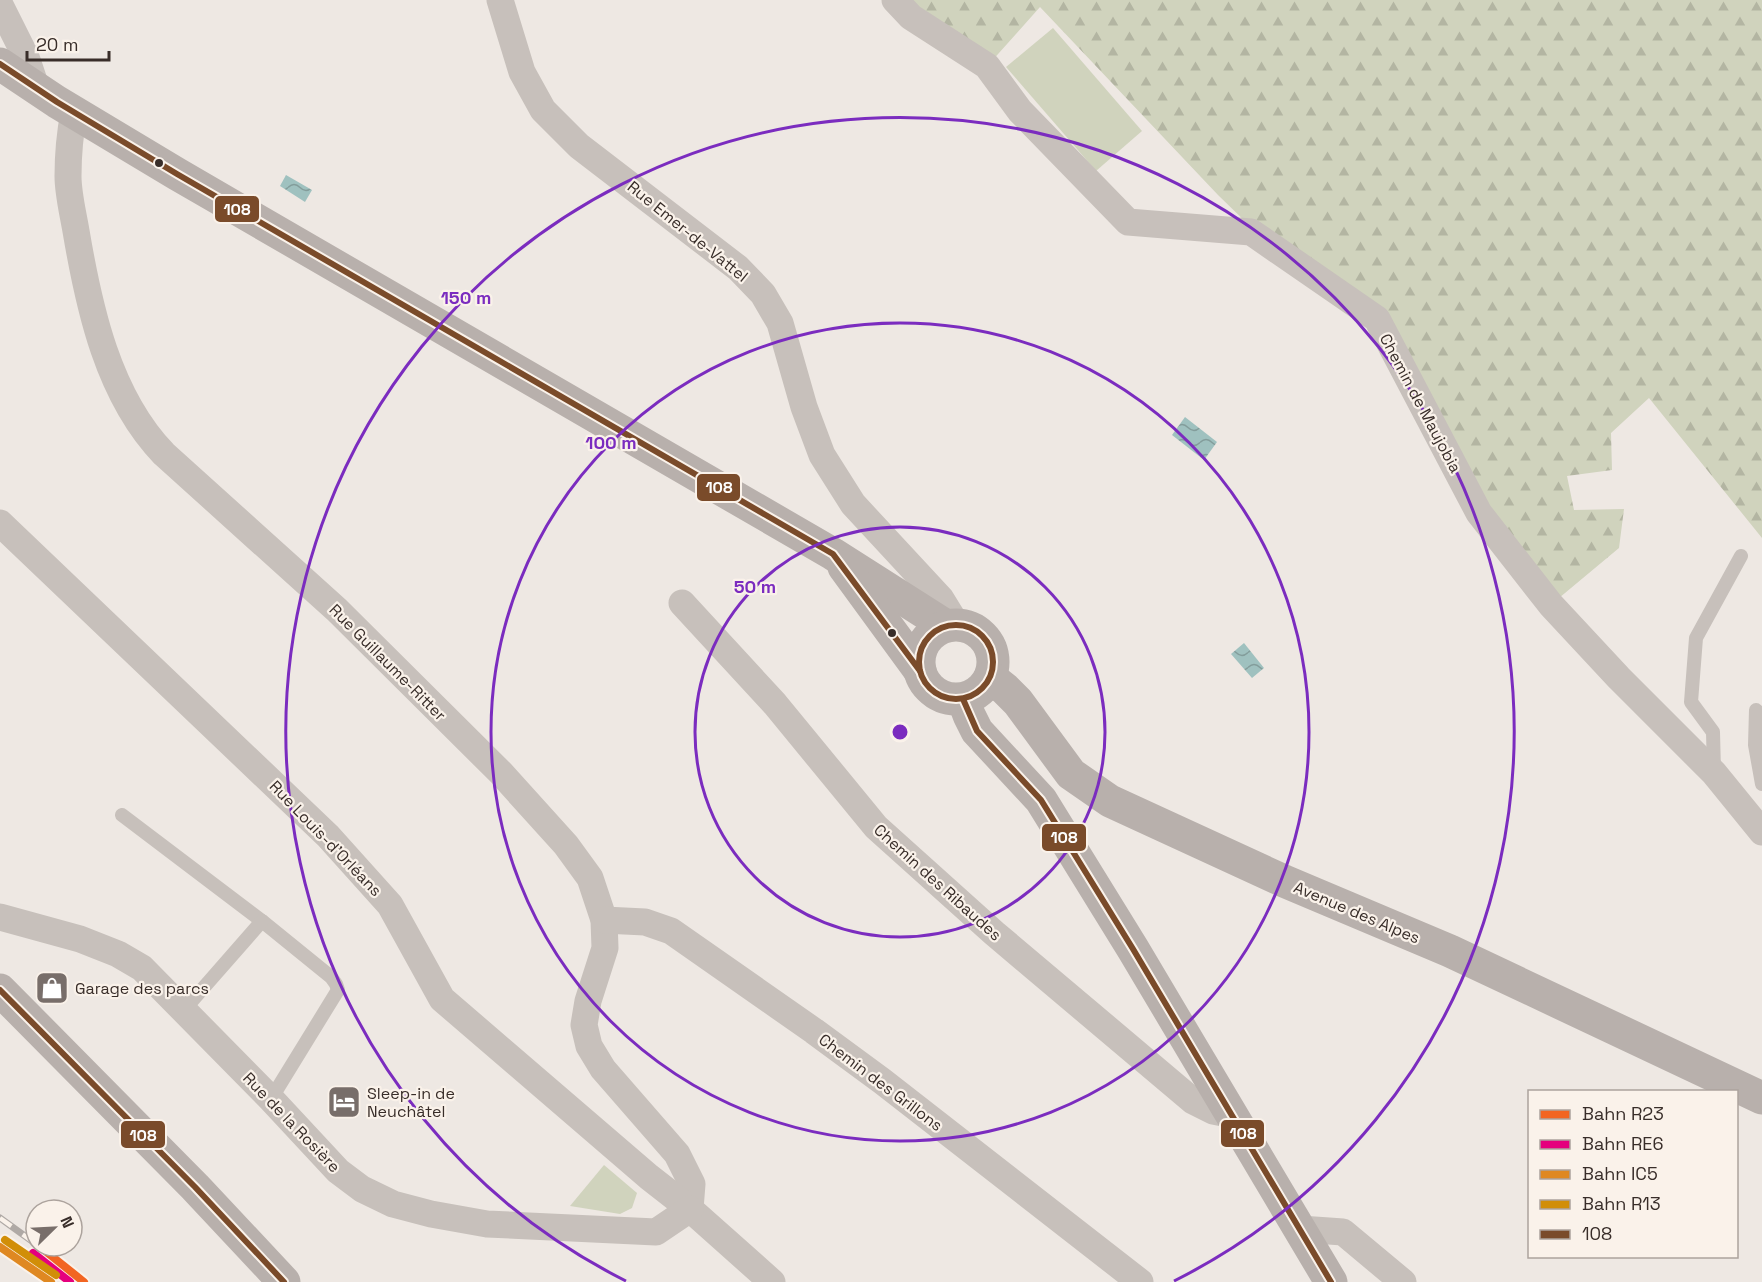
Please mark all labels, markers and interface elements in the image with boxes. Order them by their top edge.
scale bar [27,24,110,62]
text: 20 m [36,33,79,56]
unlabelled marker [153,157,165,169]
street label: Rue Emer-de-Vattel [623,176,752,287]
line badge: 108 [214,195,260,223]
text: 108 [223,199,251,220]
text: 150 m [441,286,491,309]
street label: Chemin de Maujobia [1375,330,1466,477]
text: 100 m [585,431,637,454]
line badge: 108 [696,473,741,502]
text: 108 [705,477,733,498]
text: 50 m [734,575,776,598]
street label: Rue Guillaume-Ritter [325,599,451,725]
unlabelled marker [886,627,898,639]
centre of rings [890,722,910,742]
street label: Rue Louis-d'Orléans [265,776,386,901]
street label: Chemin des Ribaudes [869,819,1006,945]
line badge: 108 [1041,823,1087,852]
text: 108 [1050,827,1078,848]
street label: Avenue des Alpes [1291,876,1423,948]
shop icon: Garage des parcs [34,970,70,1006]
place label: Garage des parcs [75,978,209,999]
street label: Chemin des Grillons [815,1029,947,1136]
street label: Rue de la Rosière [238,1068,345,1177]
place label: Sleep-in de Neuchâtel [367,1083,455,1122]
hotel icon: Sleep-in de Neuchâtel [326,1084,362,1120]
legend [1528,1090,1738,1258]
text: Bahn R23 [1582,1102,1664,1125]
line badge: 108 [1220,1119,1265,1148]
line badge: 108 [120,1120,166,1149]
text: 108 [1229,1123,1257,1144]
text: 108 [129,1125,157,1146]
text: Bahn RE6 [1582,1132,1663,1155]
text: Bahn IC5 [1582,1162,1658,1185]
text: Bahn R13 [1582,1192,1661,1215]
north arrow [24,1198,84,1258]
text: N [55,1213,79,1231]
text: 108 [1582,1222,1612,1245]

